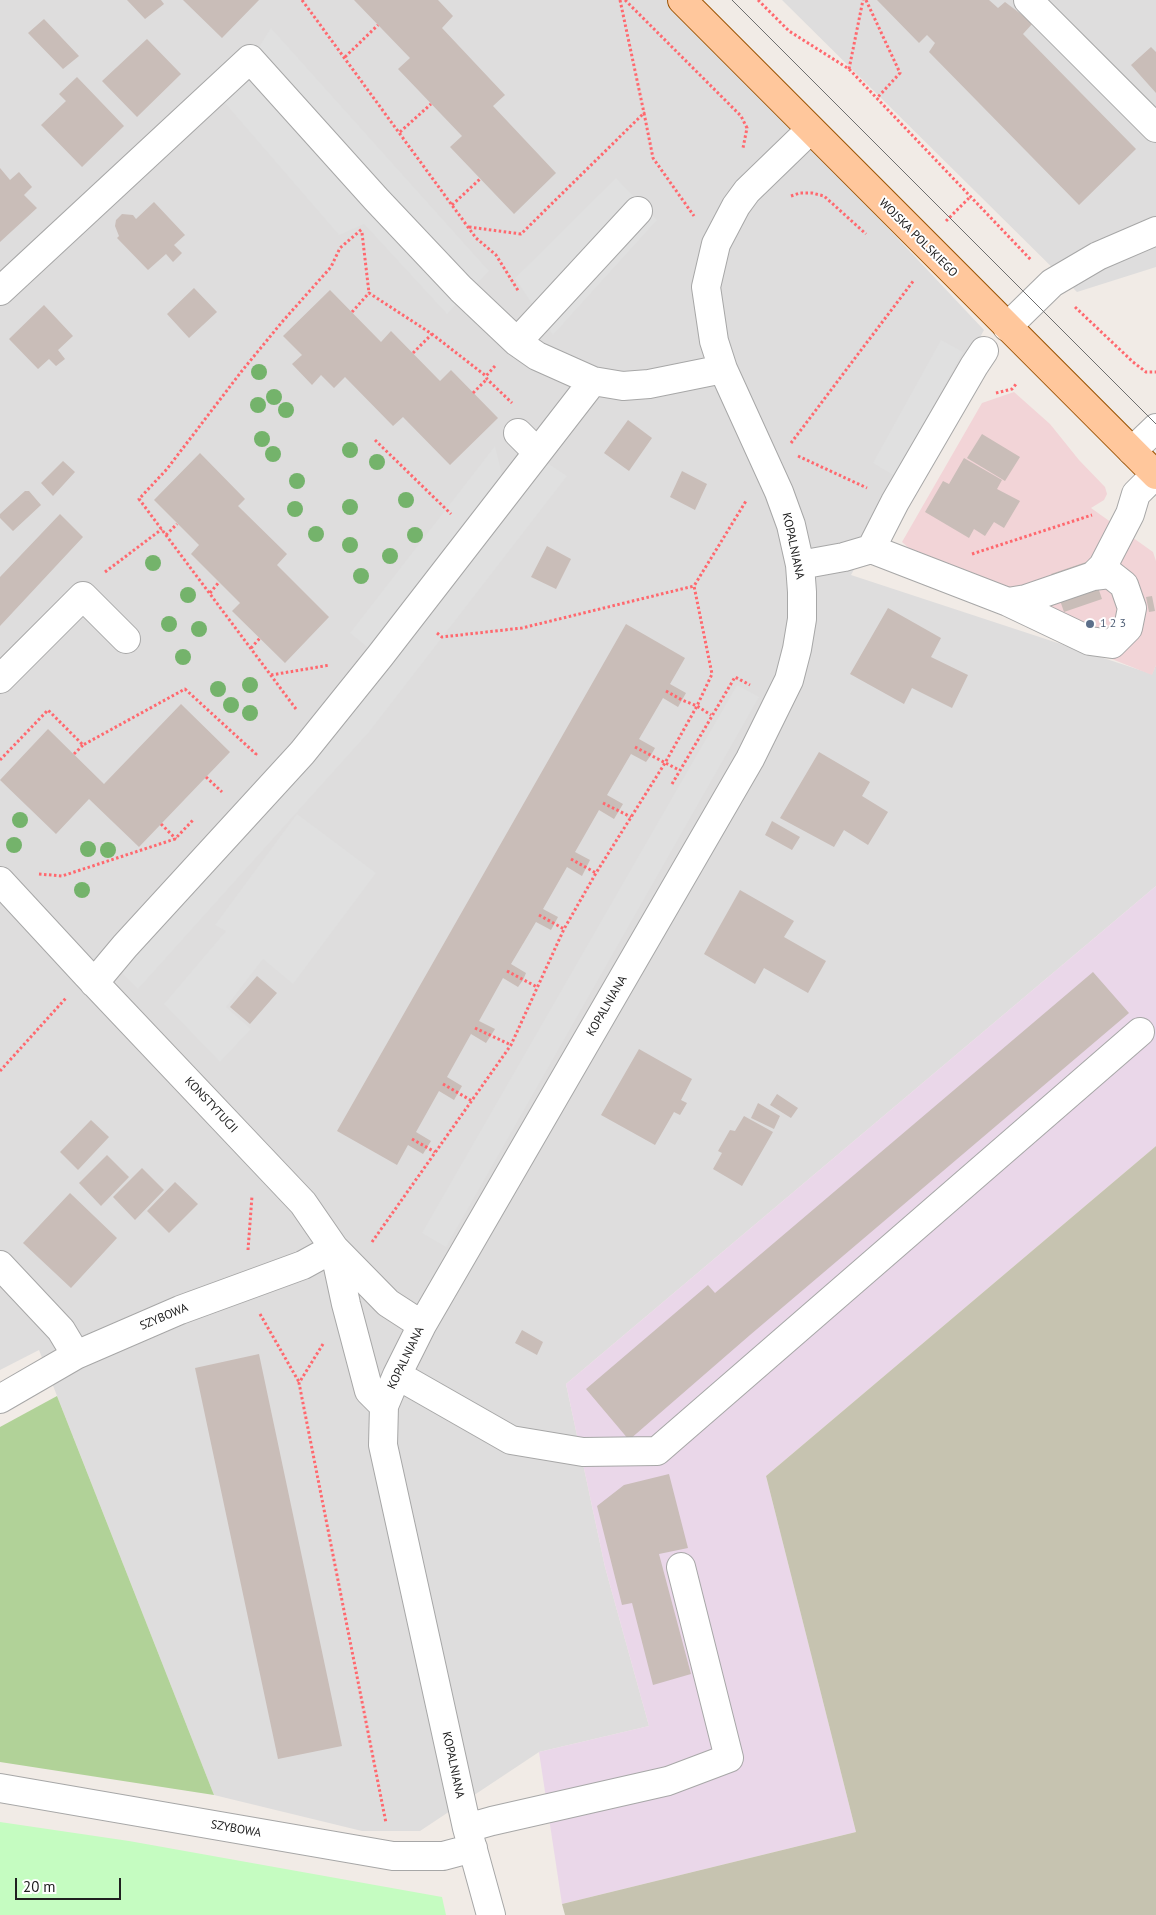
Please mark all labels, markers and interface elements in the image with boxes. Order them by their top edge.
street label: WOJSKA POLSKIEGO [876,196,960,280]
street label: KOPALNIANA [779,511,807,581]
place label: 1 2 3 [1100,617,1126,631]
marker: 1 2 3 [1084,618,1096,630]
street label: KOPALNIANA [584,973,630,1039]
street label: KONSTYTUCJI [182,1074,240,1136]
street label: SZYBOWA [138,1300,190,1334]
street label: KOPALNIANA [385,1324,427,1392]
street label: KOPALNIANA [439,1730,467,1800]
street label: SZYBOWA [210,1817,262,1841]
scale bar [18,1868,124,1900]
text: 20 m [23,1877,56,1896]

